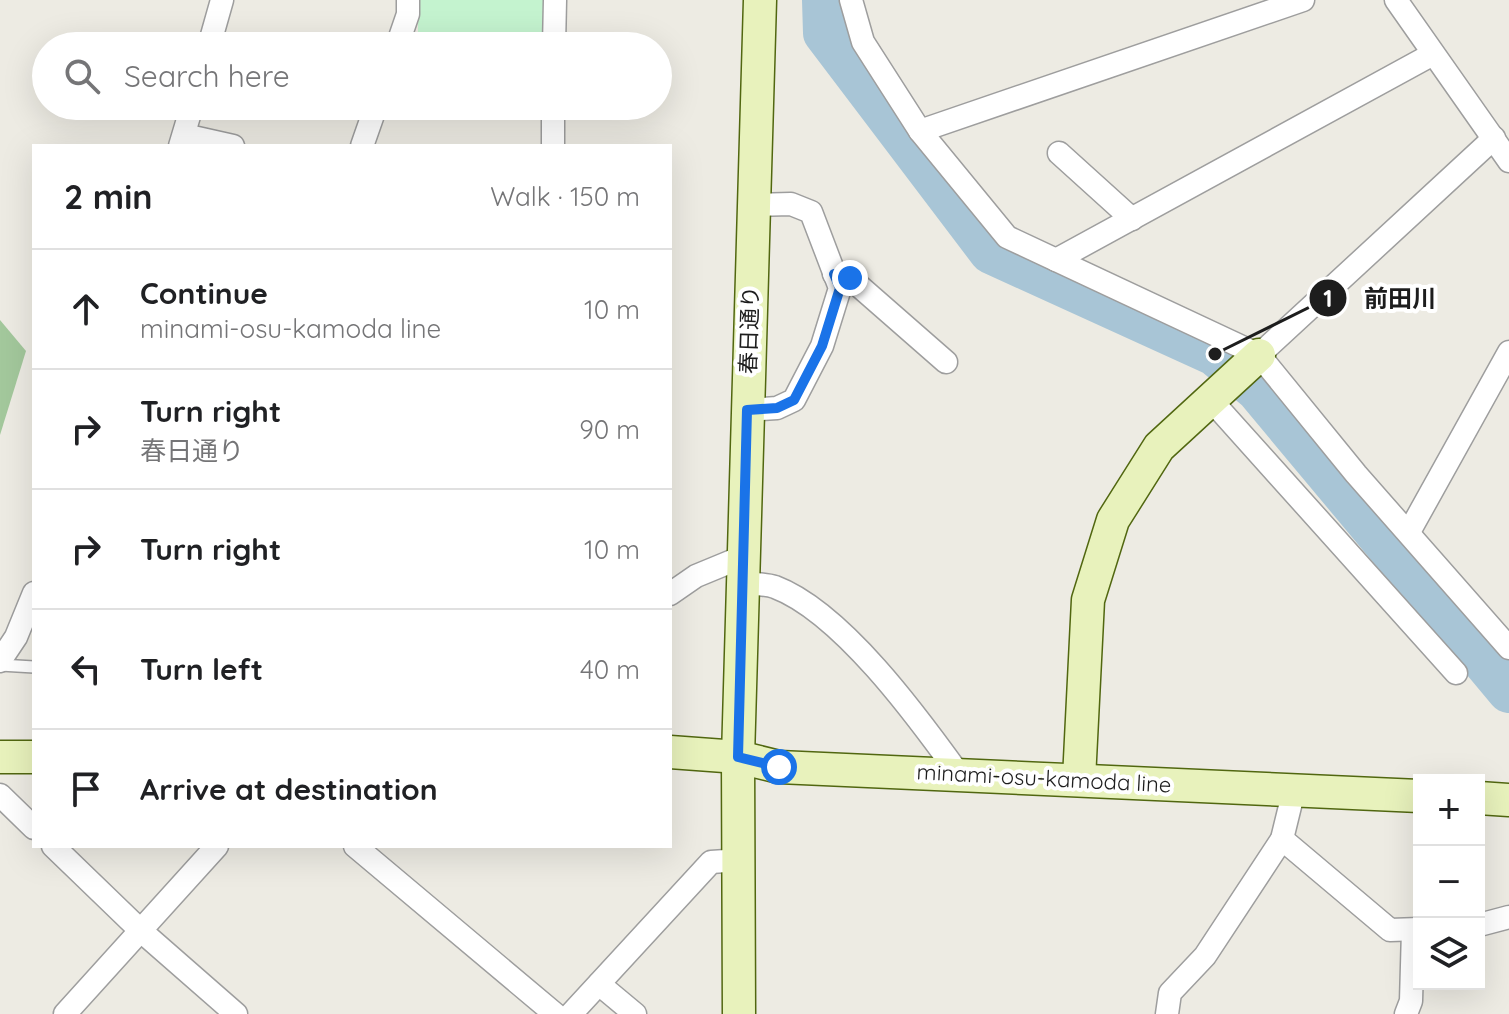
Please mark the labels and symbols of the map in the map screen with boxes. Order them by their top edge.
route end [832,260,868,296]
callout: 前田川 [1308,274,1452,322]
text: 1 [1323,283,1333,313]
text: 前田川 [1364,283,1436,313]
street label: 春日通り [733,286,765,374]
route start [761,749,797,785]
street label: minami-osu-kamoda line [916,757,1172,799]

